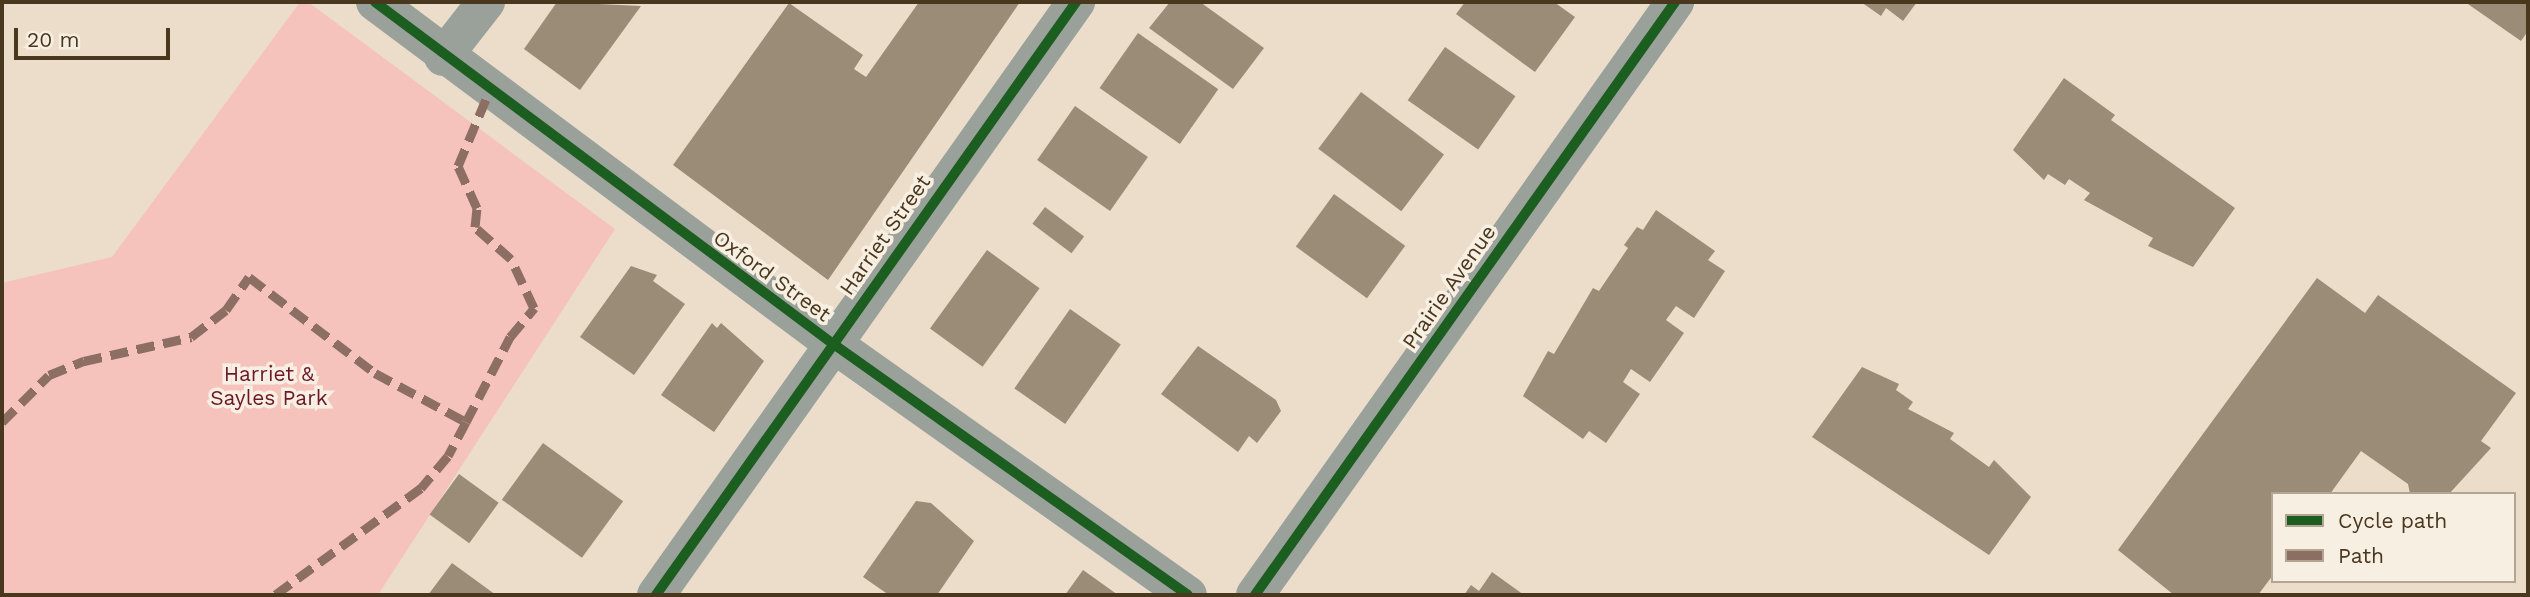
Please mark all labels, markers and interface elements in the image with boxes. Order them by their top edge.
scale bar [18,14,173,58]
text: 20 m [27,27,79,52]
street label: Harriet Street [834,170,936,300]
street label: Prairie Avenue [1397,220,1501,354]
street label: Oxford Street [708,225,836,327]
park label: Harriet & Sayles Park [210,361,328,411]
legend [2271,492,2516,583]
text: Cycle path [2338,508,2447,533]
text: Path [2338,543,2384,568]

